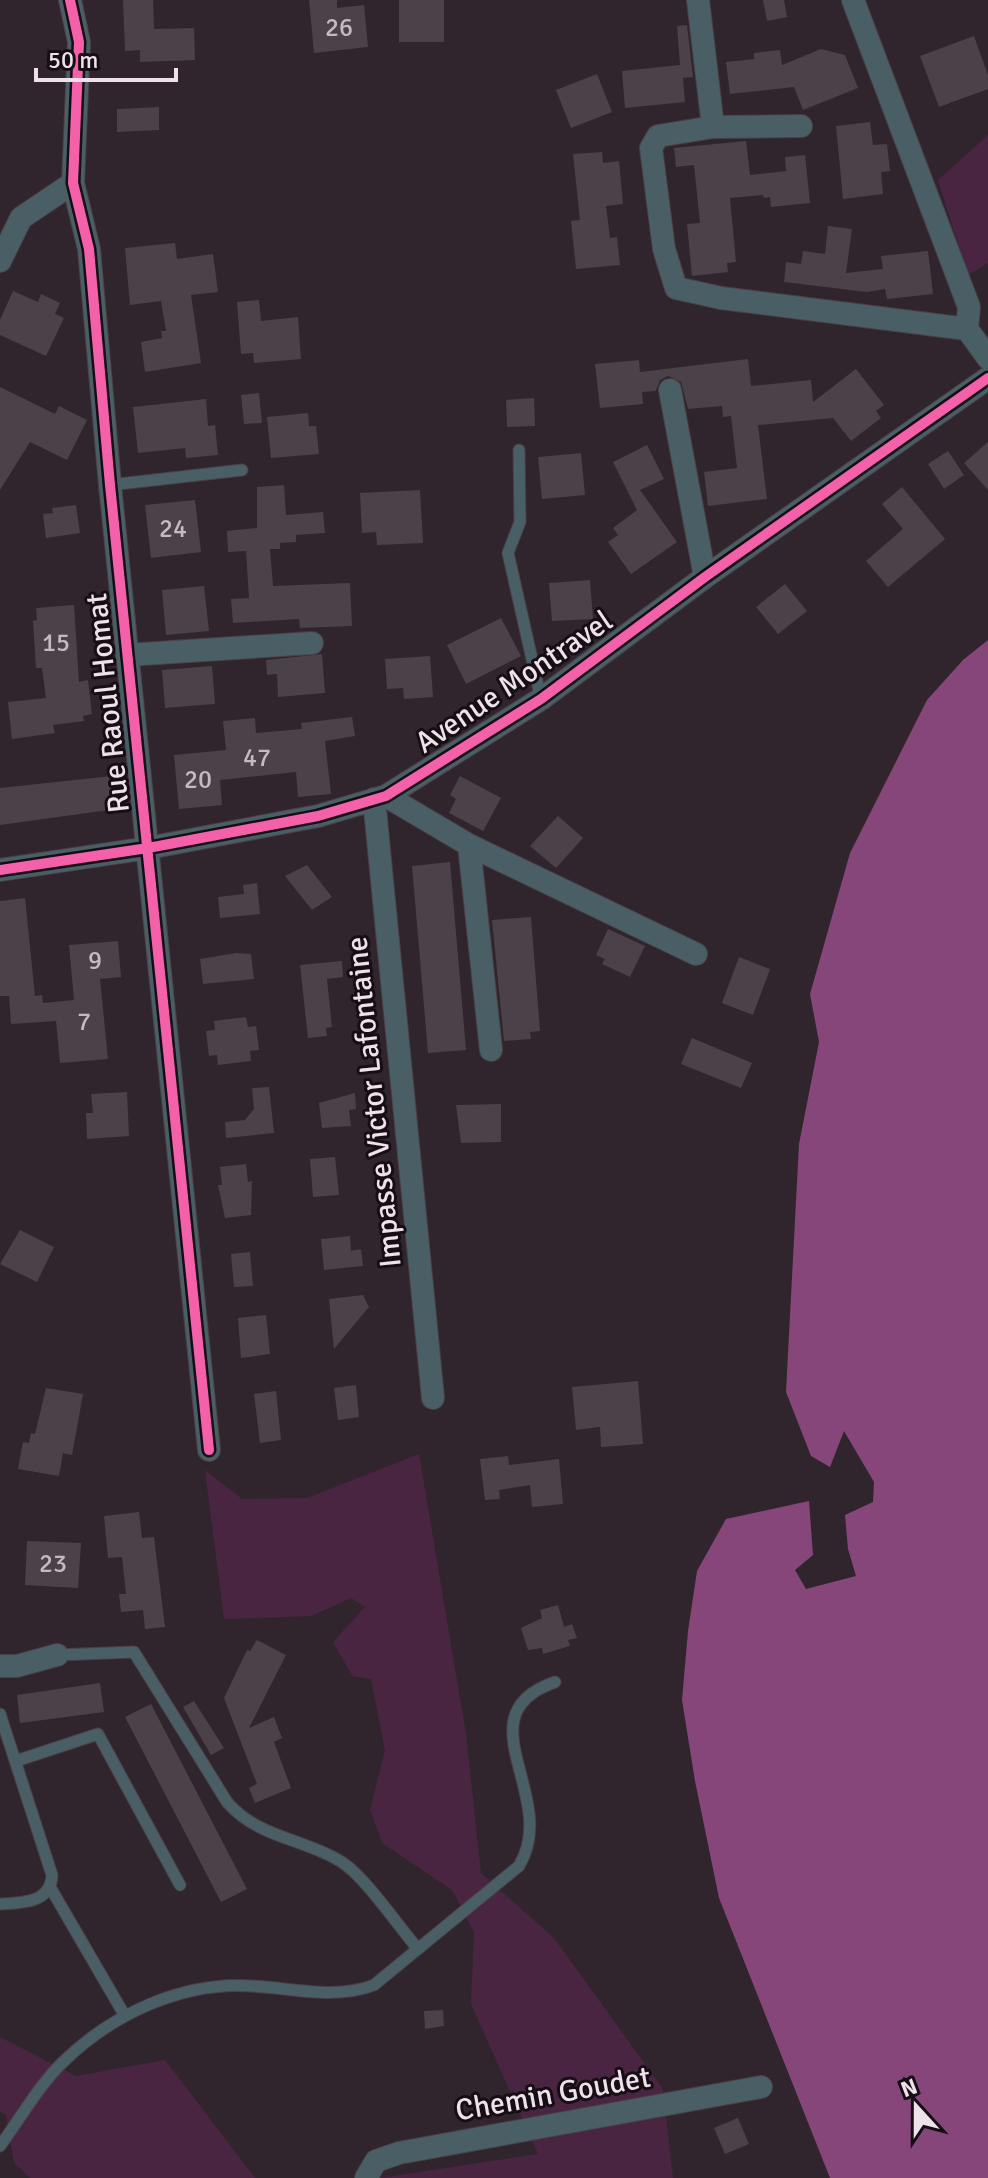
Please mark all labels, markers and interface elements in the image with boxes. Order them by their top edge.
house number: 26 [325,12,353,44]
scale bar [36,32,176,82]
text: 50 m [48,45,98,75]
house number: 24 [159,513,187,545]
street label: Rue Raoul Homat [78,591,138,815]
street label: Avenue Montravel [408,602,620,762]
house number: 15 [42,627,70,659]
house number: 47 [243,742,271,774]
house number: 20 [184,764,212,796]
street label: Impasse Victor Lafontaine [338,935,410,1269]
house number: 9 [88,945,102,977]
house number: 7 [77,1006,91,1038]
house number: 23 [39,1548,67,1580]
street label: Chemin Goudet [453,2059,653,2129]
north arrow [876,2066,956,2146]
text: N [897,2072,921,2103]

